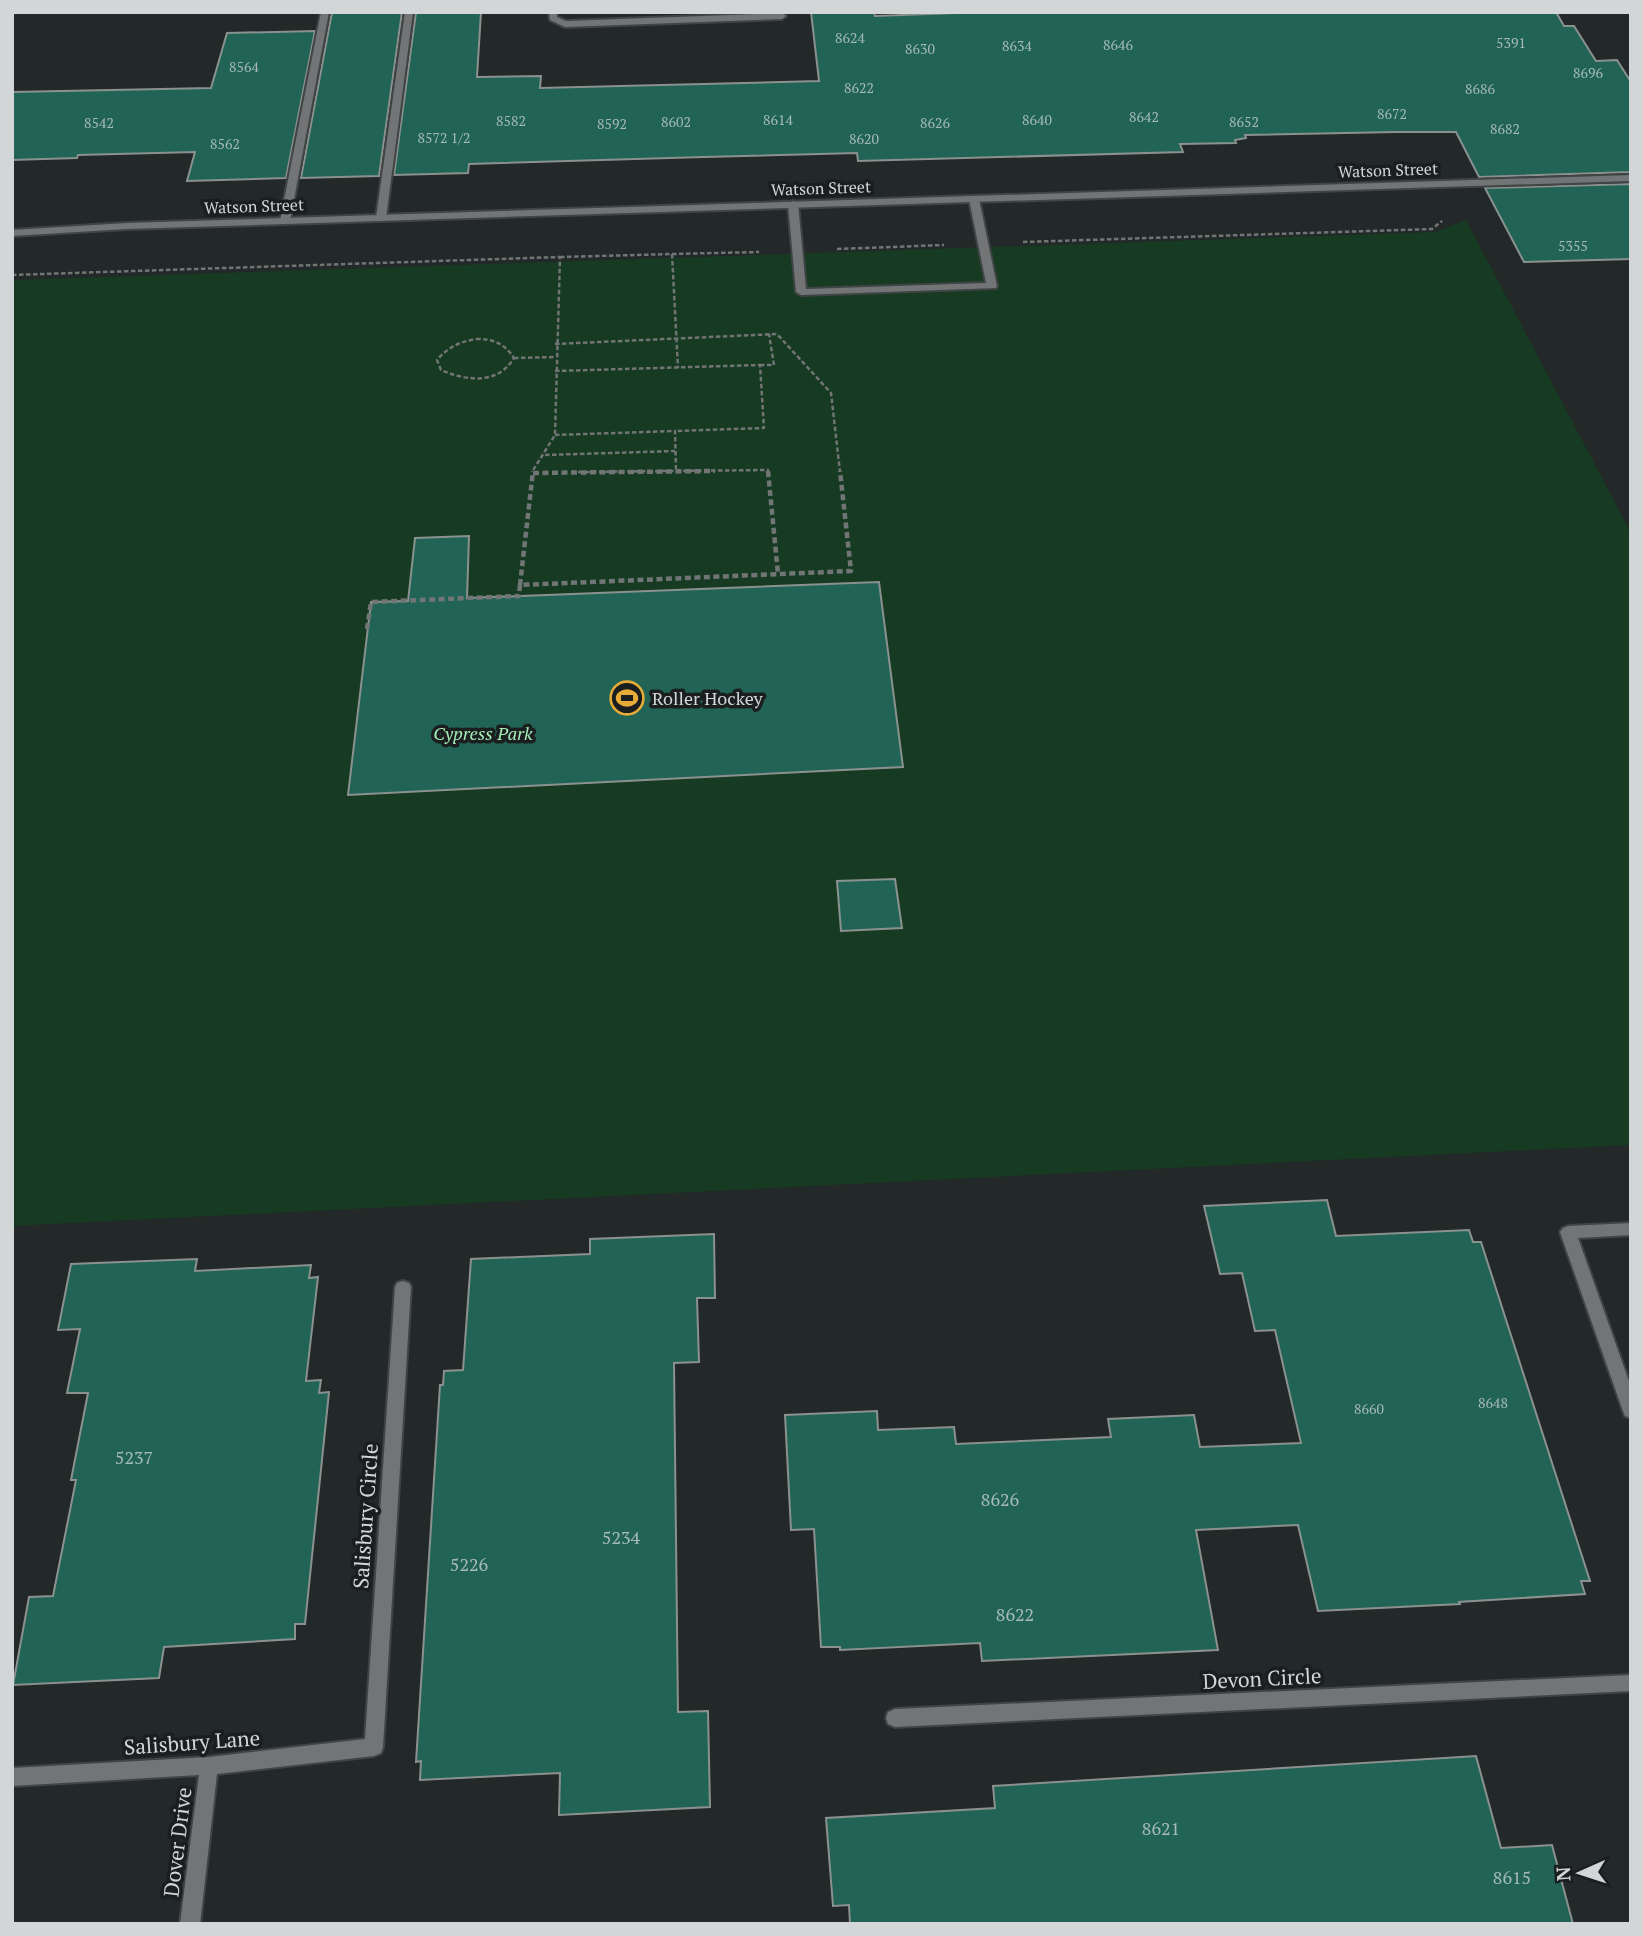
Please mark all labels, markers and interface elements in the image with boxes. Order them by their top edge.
house number: 8624 [835,28,865,47]
house number: 5391 [1496,33,1526,52]
house number: 8646 [1103,35,1133,54]
house number: 8634 [1002,36,1032,55]
house number: 8630 [905,39,935,58]
house number: 8564 [229,57,259,76]
house number: 8696 [1573,63,1603,82]
house number: 8622 [844,78,874,97]
house number: 8686 [1465,79,1495,98]
house number: 8672 [1377,104,1407,123]
house number: 8642 [1129,107,1159,126]
house number: 8614 [763,110,793,129]
house number: 8640 [1022,110,1052,129]
house number: 8582 [496,111,526,130]
house number: 8602 [661,112,691,131]
house number: 8652 [1229,112,1259,131]
house number: 8542 [84,113,114,132]
house number: 8626 [920,113,950,132]
house number: 8592 [597,114,627,133]
house number: 8682 [1490,119,1520,138]
house number: 8572 1/2 [418,128,471,147]
house number: 8620 [849,129,879,148]
house number: 8562 [210,134,240,153]
street label: Watson Street [1338,157,1438,183]
street label: Watson Street [771,175,871,201]
street label: Watson Street [204,193,304,219]
house number: 5355 [1558,236,1588,255]
sports icon: Roller Hockey [608,679,646,717]
place label: Roller Hockey [652,686,764,710]
park label: Cypress Park [433,721,533,745]
house number: 8648 [1478,1393,1508,1412]
house number: 8660 [1354,1399,1384,1418]
street label: Salisbury Circle [346,1442,384,1590]
house number: 5237 [115,1445,153,1469]
house number: 8626 [981,1487,1020,1511]
house number: 5234 [602,1525,641,1549]
house number: 5226 [450,1552,489,1576]
house number: 8622 [996,1602,1034,1626]
street label: Devon Circle [1202,1661,1322,1695]
street label: Salisbury Lane [123,1723,261,1761]
street label: Dover Drive [156,1786,198,1898]
house number: 8621 [1142,1816,1180,1840]
north arrow [1545,1838,1615,1908]
house number: 8615 [1493,1865,1531,1889]
text: N [1550,1865,1575,1882]

